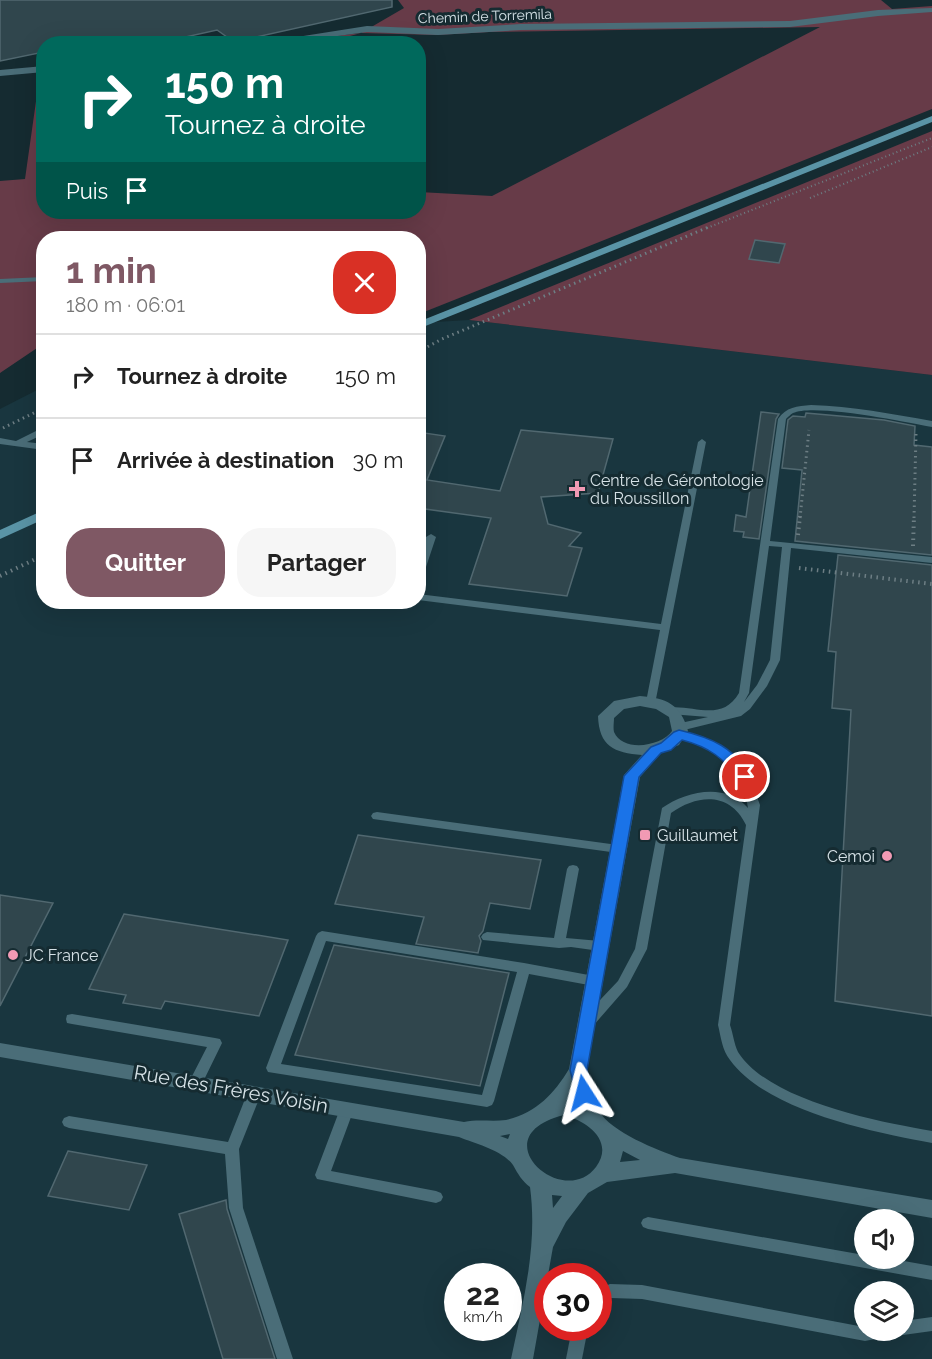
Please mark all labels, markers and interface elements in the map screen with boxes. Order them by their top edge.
street label: Chemin de Torremila [418,6,552,26]
text: 150 m [165,59,284,108]
icon: right [66,60,144,138]
text: Tournez à droite [165,109,366,140]
icon: arrive [120,174,153,207]
text: Puis [66,178,108,204]
text: 1 min [66,249,157,291]
button: close [333,251,396,314]
text: 180 m · 06:01 [66,293,185,317]
icon: right [66,360,99,393]
text: Tournez à droite [117,363,287,389]
text: 150 m [335,363,396,389]
icon: arrive [66,444,99,477]
text: Arrivée à destination [117,447,334,473]
text: 30 m [352,447,403,473]
place label: Centre de Gérontologie du Roussillon [590,471,764,508]
marker: Centre de Gérontologie du Roussillon [568,480,586,498]
button: Quitter [66,528,225,597]
button: Partager [237,528,396,597]
pin [719,751,770,802]
icon: arrive [728,760,761,793]
place label: Guillaumet [657,826,738,845]
marker: Guillaumet [638,828,652,842]
place label: Cemoi [827,847,875,866]
marker: Cemoi [880,849,894,863]
place label: JC France [25,946,98,965]
marker: JC France [6,948,20,962]
street label: Rue des Frères Voisin [132,1060,330,1118]
position arrow [552,1061,616,1125]
map controls [854,1209,914,1341]
button: sound [854,1209,914,1269]
speed limit sign: 30 [534,1263,612,1341]
text: 22 [466,1277,500,1312]
button: layers [854,1281,914,1341]
text: km/h [463,1308,503,1326]

